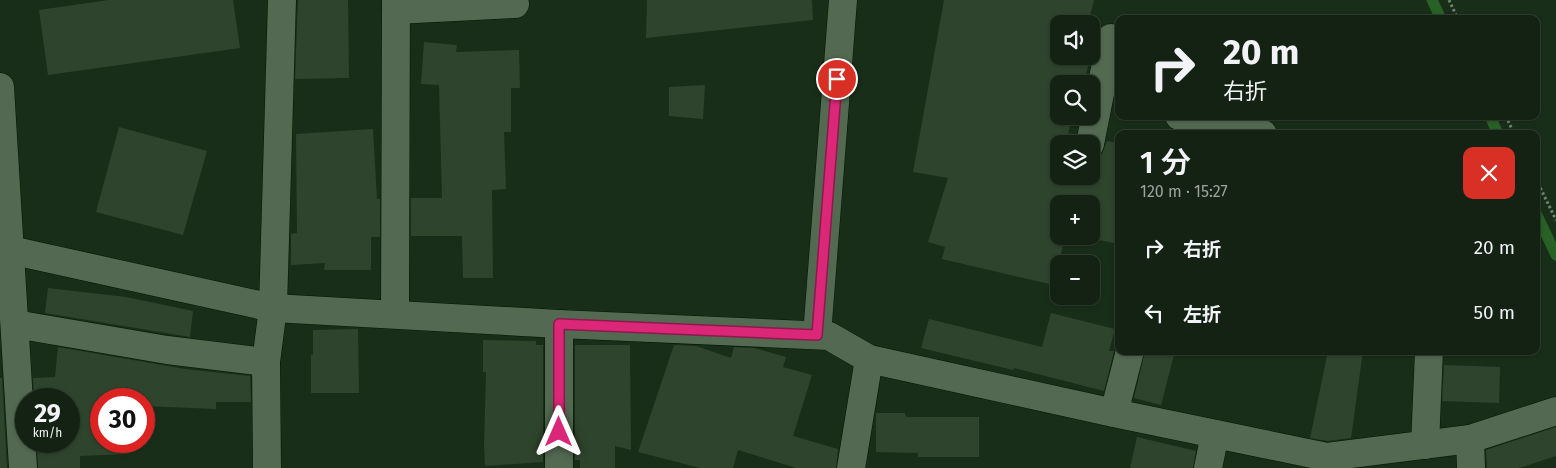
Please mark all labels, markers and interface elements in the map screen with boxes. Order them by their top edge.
map controls [1050,15,1100,305]
button: sound [1050,15,1100,65]
text: 20 m [1223,31,1299,73]
icon: right [1140,35,1205,100]
pin [816,58,858,100]
icon: arrive [823,65,851,93]
button: search [1050,75,1100,125]
text: 右折 [1223,78,1267,105]
button: layers [1050,135,1100,185]
text: 1 分 [1140,145,1191,181]
button: close [1463,147,1515,199]
text: 120 m · 15:27 [1140,182,1228,201]
button: + [1050,195,1100,245]
icon: right [1140,234,1168,262]
text: 20 m [1474,236,1515,259]
text: 右折 [1183,238,1221,261]
button: − [1050,255,1100,305]
icon: left [1140,299,1168,327]
text: 50 m [1474,301,1515,324]
text: 左折 [1183,303,1221,326]
speed limit sign: 30 [90,388,155,453]
text: 29 [34,399,61,429]
position arrow [532,405,584,457]
text: km/h [33,426,62,440]

